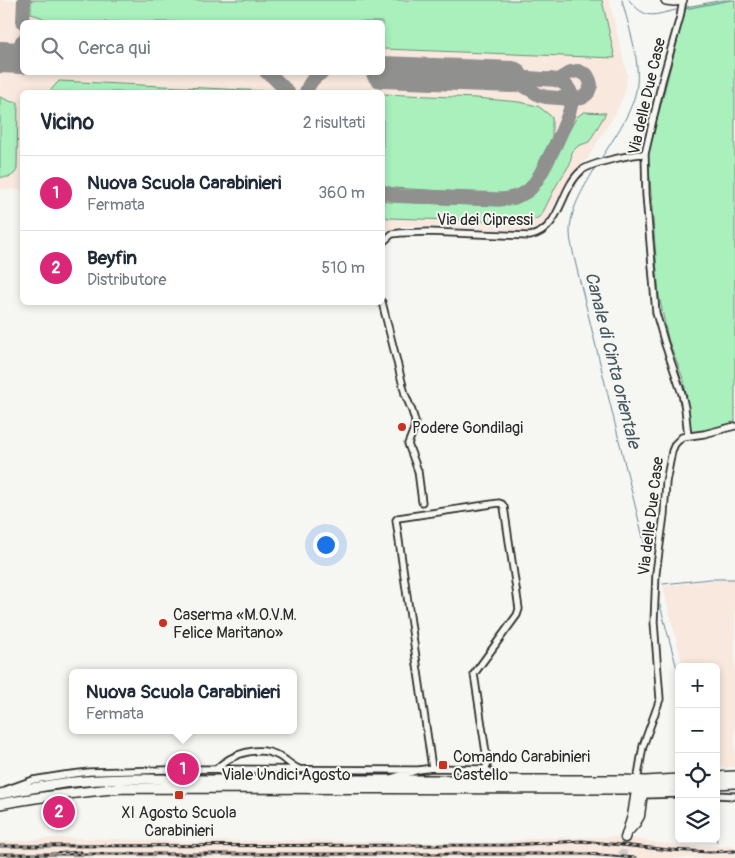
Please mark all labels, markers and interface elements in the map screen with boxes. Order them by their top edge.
search box [20,20,385,75]
icon: search [38,34,66,62]
text: Cerca qui [78,36,150,60]
street label: Via delle Due Case [624,36,670,157]
text: Vicino [40,109,94,136]
text: 2 risultati [303,113,365,133]
text: Nuova Scuola Carabinieri [87,171,281,195]
text: 1 [53,183,59,203]
text: 360 m [318,183,365,203]
text: Fermata [87,195,145,215]
street label: Via dei Cipressi [437,210,533,230]
text: Beyfin [87,246,137,270]
text: 2 [52,258,60,278]
text: 510 m [321,258,365,278]
text: Distributore [87,270,166,290]
water label: Canale di Cinta orientale [579,270,646,453]
place label: Podere Gondilagi [412,418,523,438]
marker: Podere Gondilagi [396,421,408,433]
street label: Via delle Due Case [634,455,668,577]
your location [313,532,339,558]
place label: Caserma «M.O.V.M. Felice Maritano» [173,605,297,643]
marker: Caserma «M.O.V.M. Felice Maritano» [157,617,169,629]
map controls [675,663,720,843]
button: + [675,663,720,708]
popup [69,669,297,734]
text: Nuova Scuola Carabinieri [86,680,280,704]
text: Fermata [86,704,144,724]
button: − [675,708,720,753]
place label: Comando Carabinieri Castello [453,747,590,785]
pin: 1 [167,750,199,788]
button: locate [675,753,720,798]
marker: Comando Carabinieri Castello [437,759,449,771]
street label: Viale Undici Agosto [221,765,351,785]
marker: XI Agosto Scuola Carabinieri [173,789,185,801]
pin: 2 [43,793,75,831]
button: layers [675,798,720,843]
place label: XI Agosto Scuola Carabinieri [121,803,237,841]

